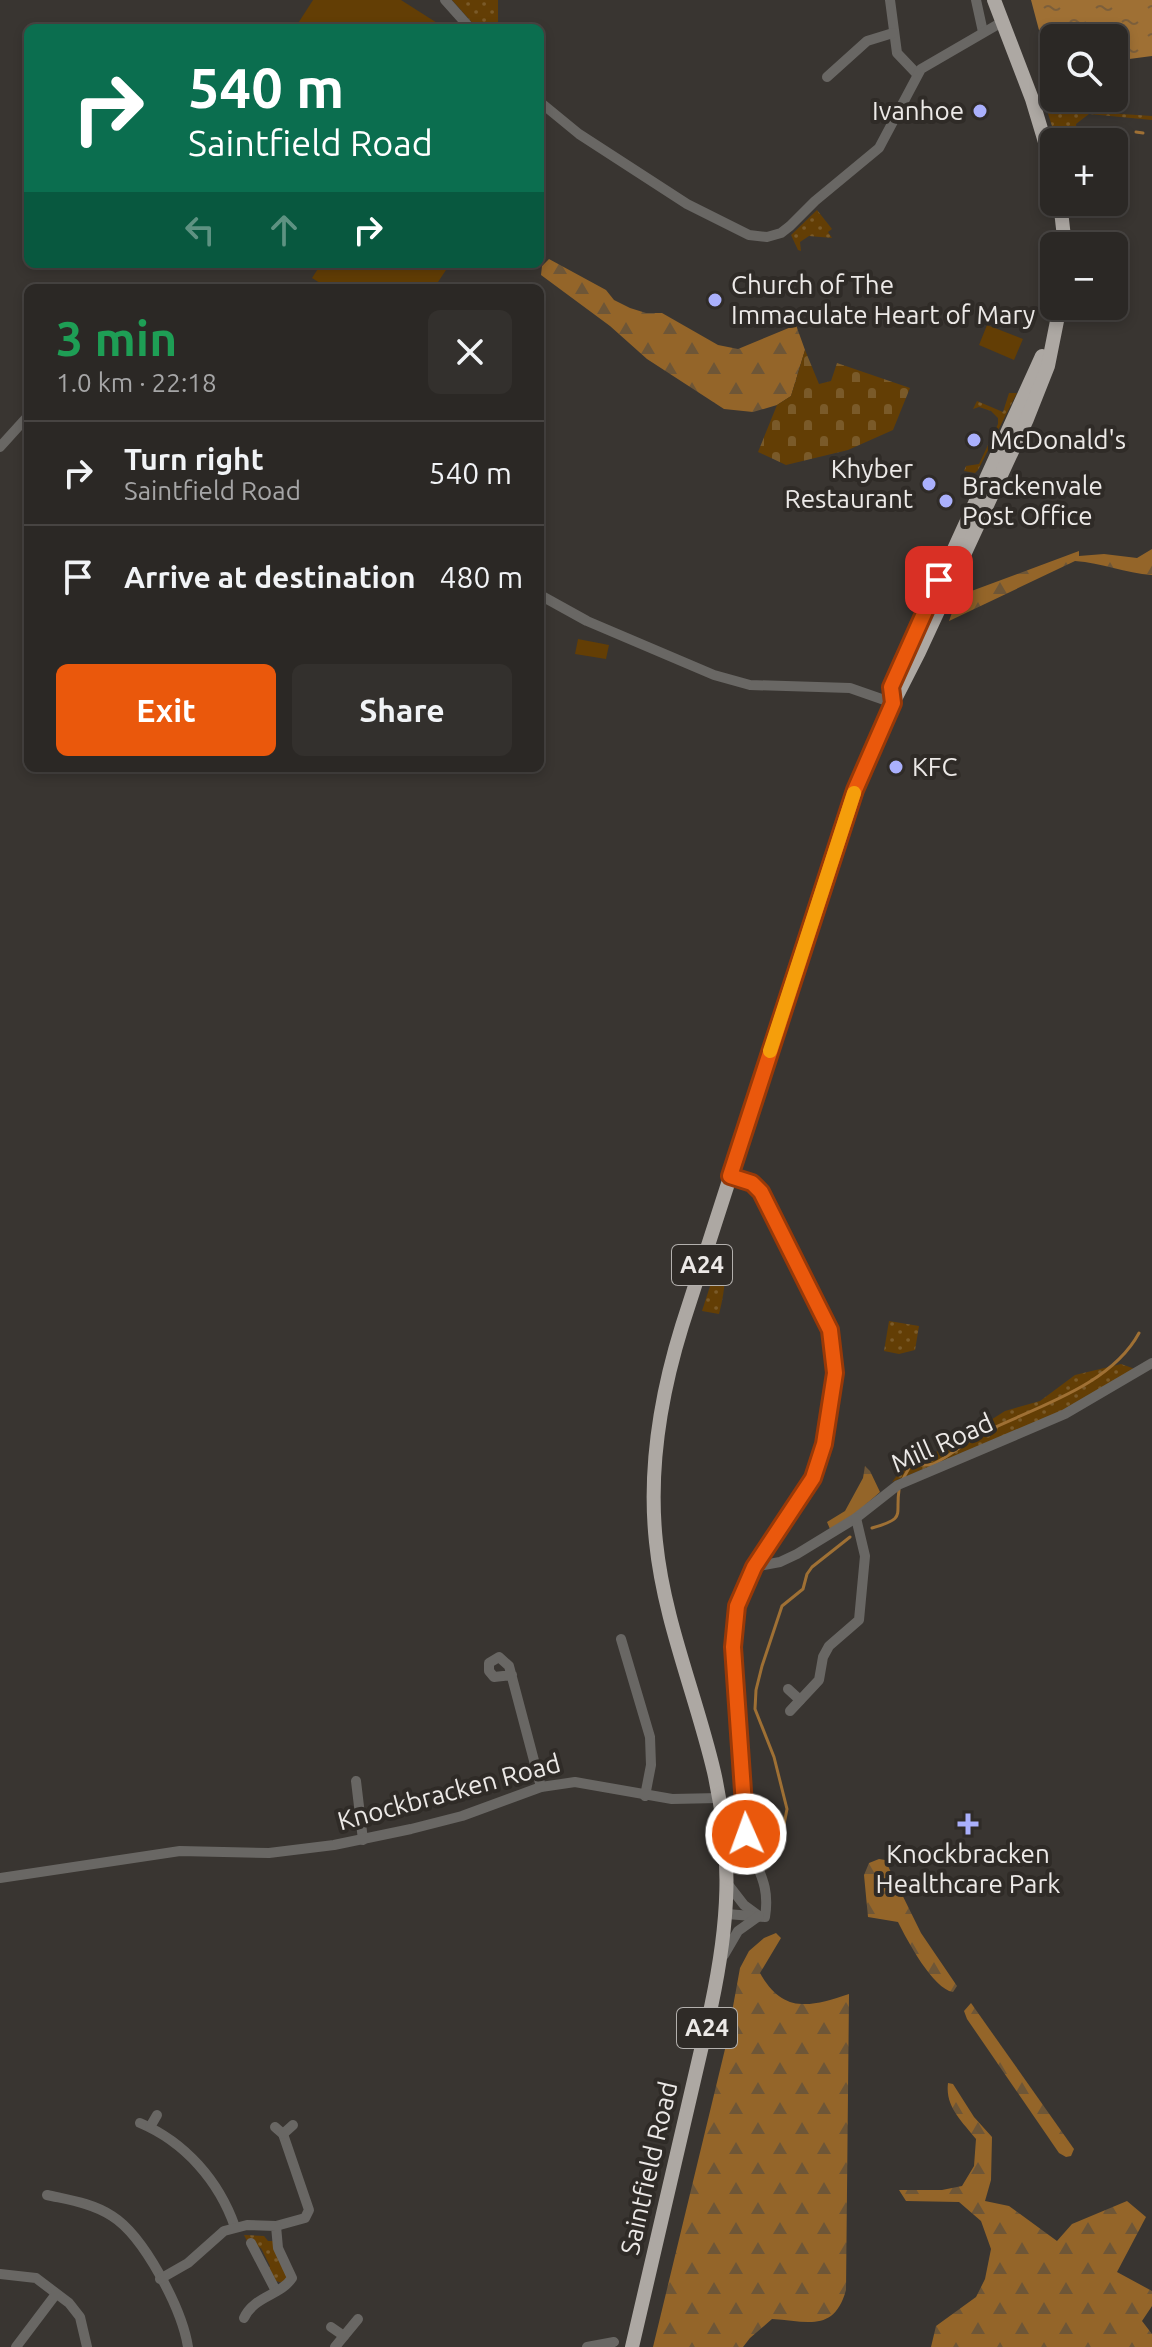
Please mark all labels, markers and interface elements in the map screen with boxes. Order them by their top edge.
map controls [1040,24,1128,320]
button: search [1040,24,1128,112]
icon: right [56,56,160,160]
text: 540 m [188,56,344,119]
place label: Ivanhoe [872,96,964,125]
marker: Ivanhoe [971,102,989,120]
text: Saintfield Road [188,122,433,163]
button: + [1040,128,1128,216]
icon: left [178,208,222,252]
icon: ahead [262,208,306,252]
icon: right [346,208,390,252]
button: − [1040,232,1128,320]
place label: Church of The Immaculate Heart of Mary [731,270,1035,329]
marker: Church of The Immaculate Heart of Mary [706,291,724,309]
button: close [428,310,512,394]
text: 3 min [56,311,177,365]
text: 1.0 km · 22:18 [56,368,217,397]
place label: McDonald's [990,425,1126,454]
marker: McDonald's [965,431,983,449]
text: Turn right [124,442,264,476]
icon: right [56,451,100,495]
place label: Khyber Restaurant [785,454,913,513]
text: 540 m [428,456,512,490]
place label: Brackenvale Post Office [962,471,1103,530]
marker: Khyber Restaurant [920,475,938,493]
text: Saintfield Road [124,476,301,505]
marker: Brackenvale Post Office [937,492,955,510]
pin [905,546,973,614]
icon: arrive [56,555,100,599]
icon: arrive [917,558,961,602]
text: Arrive at destination [124,560,416,594]
text: 480 m [440,560,523,594]
button: Exit [56,664,276,756]
button: Share [292,664,512,756]
place label: KFC [912,752,957,781]
marker: KFC [887,758,905,776]
road number: A24 [672,1245,732,1285]
street label: Mill Road [886,1407,997,1478]
street label: Knockbracken Road [334,1748,563,1835]
position arrow [704,1792,788,1876]
marker: Knockbracken Healthcare Park [957,1813,979,1835]
place label: Knockbracken Healthcare Park [876,1839,1060,1898]
road number: A24 [677,2008,737,2048]
street label: Saintfield Road [614,2078,683,2257]

